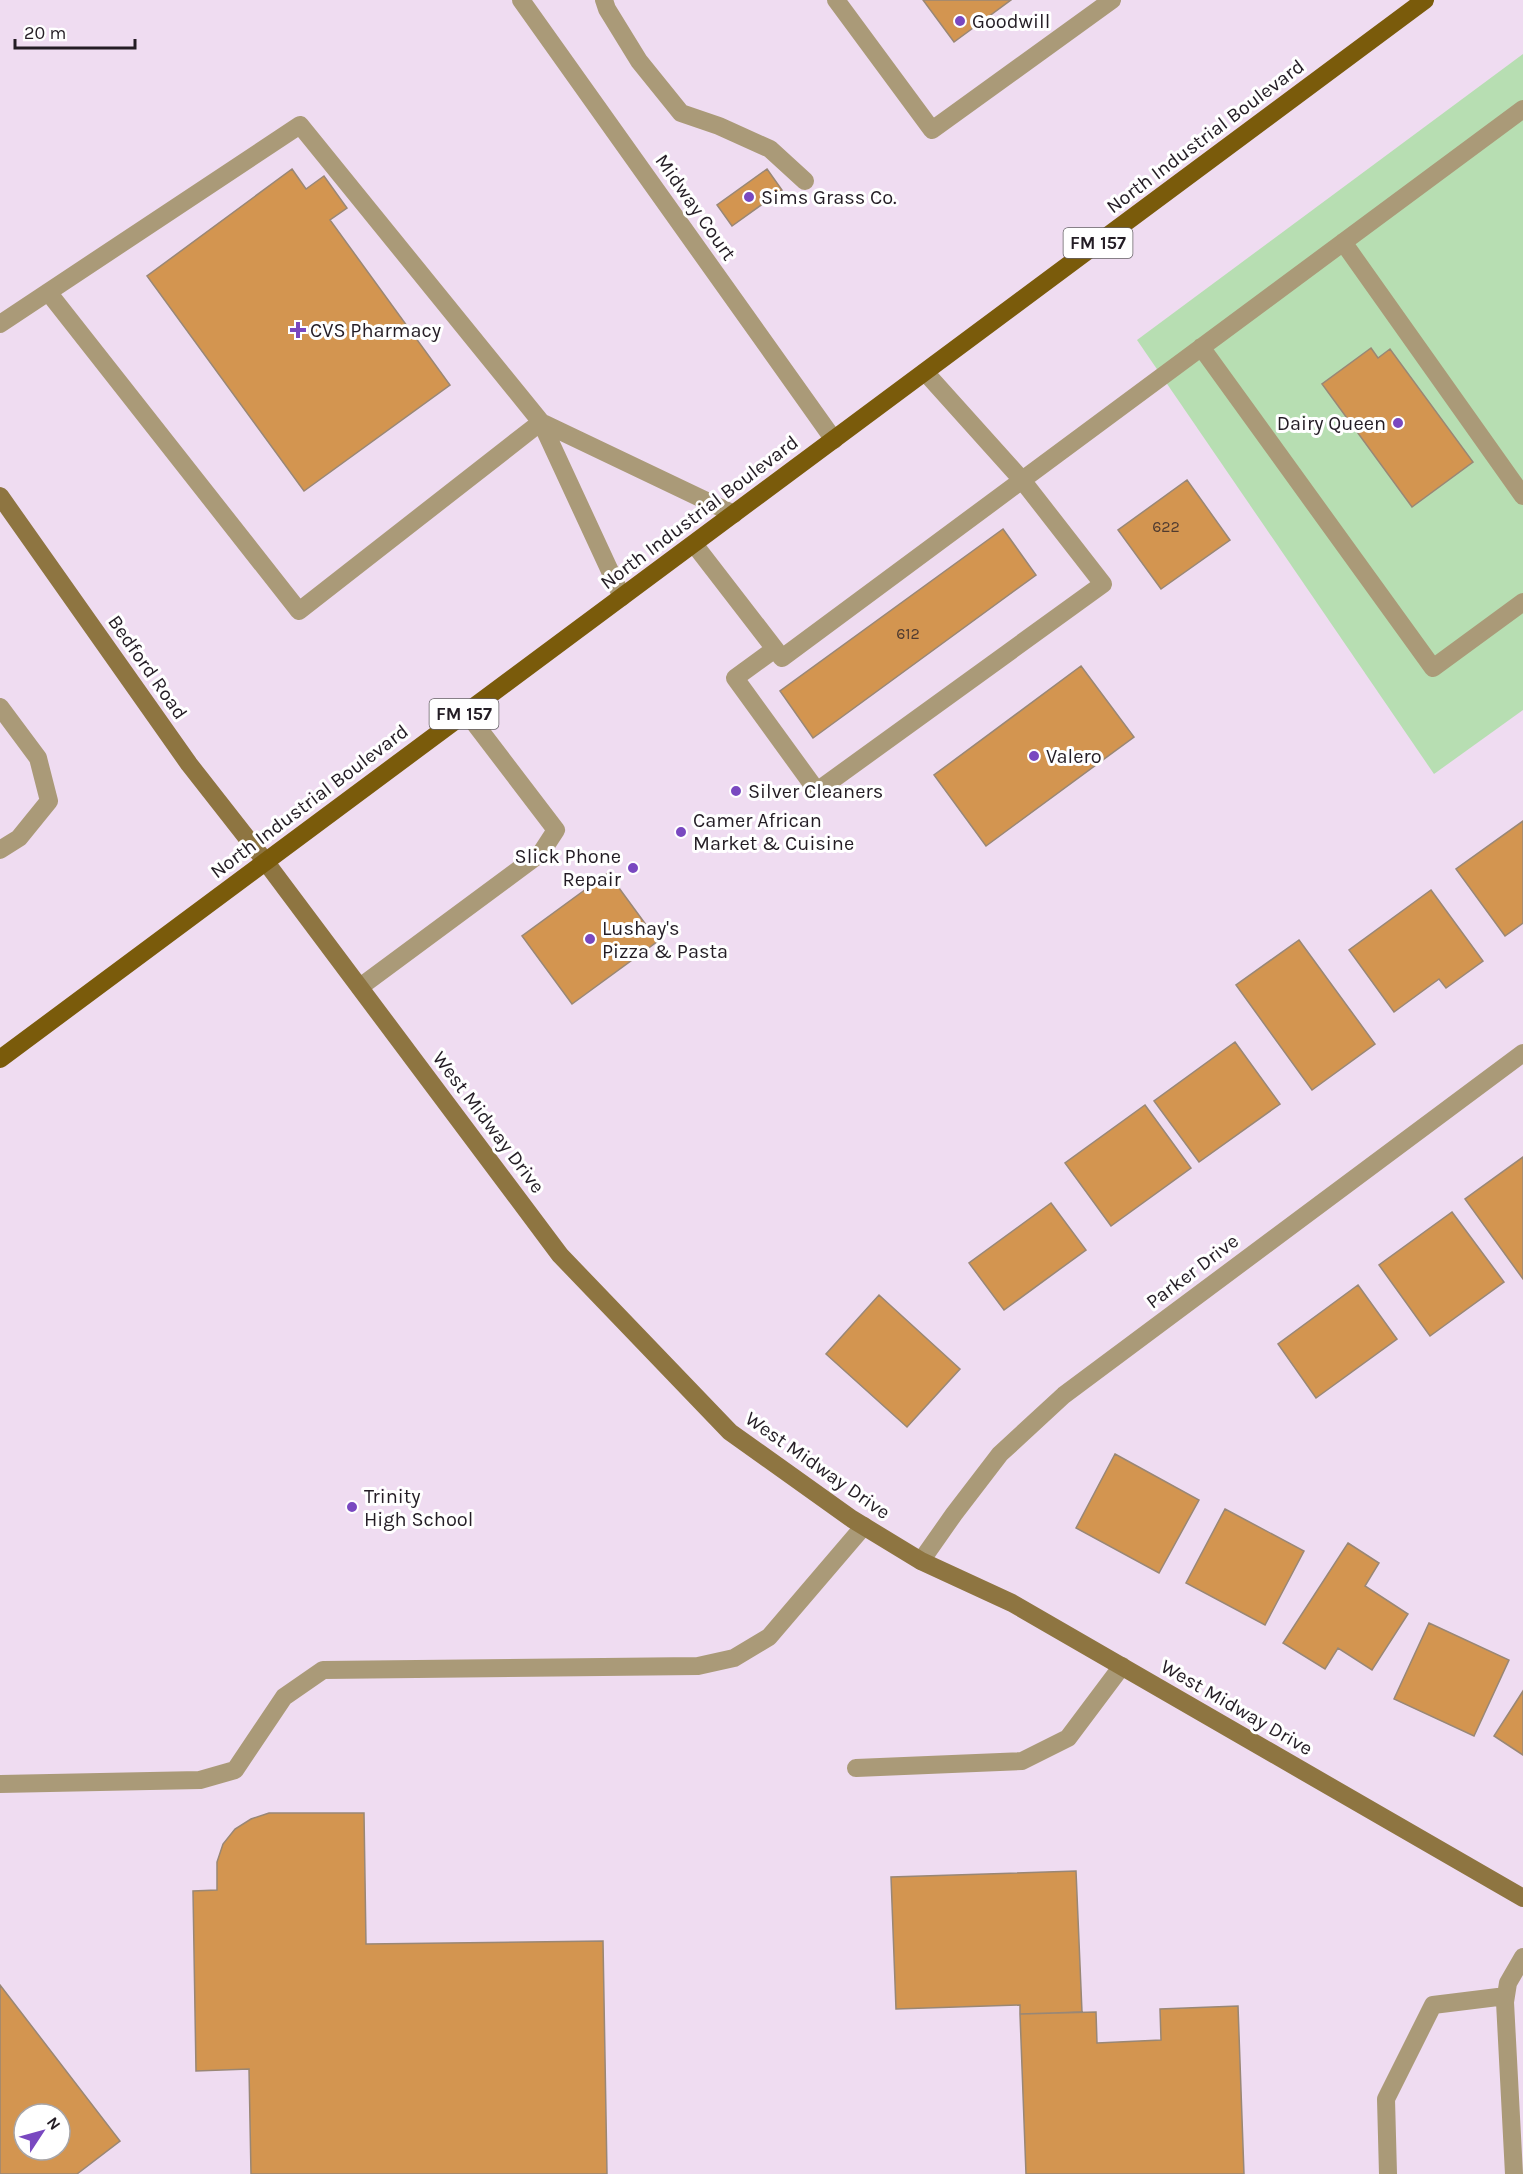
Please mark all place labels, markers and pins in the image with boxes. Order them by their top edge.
place label: Goodwill [972,10,1050,33]
marker: Goodwill [953,14,967,28]
place label: Sims Grass Co. [761,186,897,209]
marker: Sims Grass Co. [742,190,756,204]
place label: CVS Pharmacy [310,319,441,342]
marker: CVS Pharmacy [291,323,305,337]
place label: Dairy Queen [1277,412,1386,435]
marker: Dairy Queen [1391,416,1405,430]
place label: Valero [1046,745,1102,768]
marker: Valero [1027,749,1041,763]
place label: Silver Cleaners [748,780,883,803]
marker: Silver Cleaners [729,784,743,798]
place label: Camer African Market & Cuisine [693,809,854,855]
marker: Camer African Market & Cuisine [674,825,688,839]
place label: Slick Phone Repair [515,845,622,891]
marker: Slick Phone Repair [626,861,640,875]
place label: Lushay's Pizza & Pasta [602,917,728,963]
marker: Lushay's Pizza & Pasta [583,932,597,946]
place label: Trinity High School [364,1485,473,1531]
marker: Trinity High School [345,1500,359,1514]

